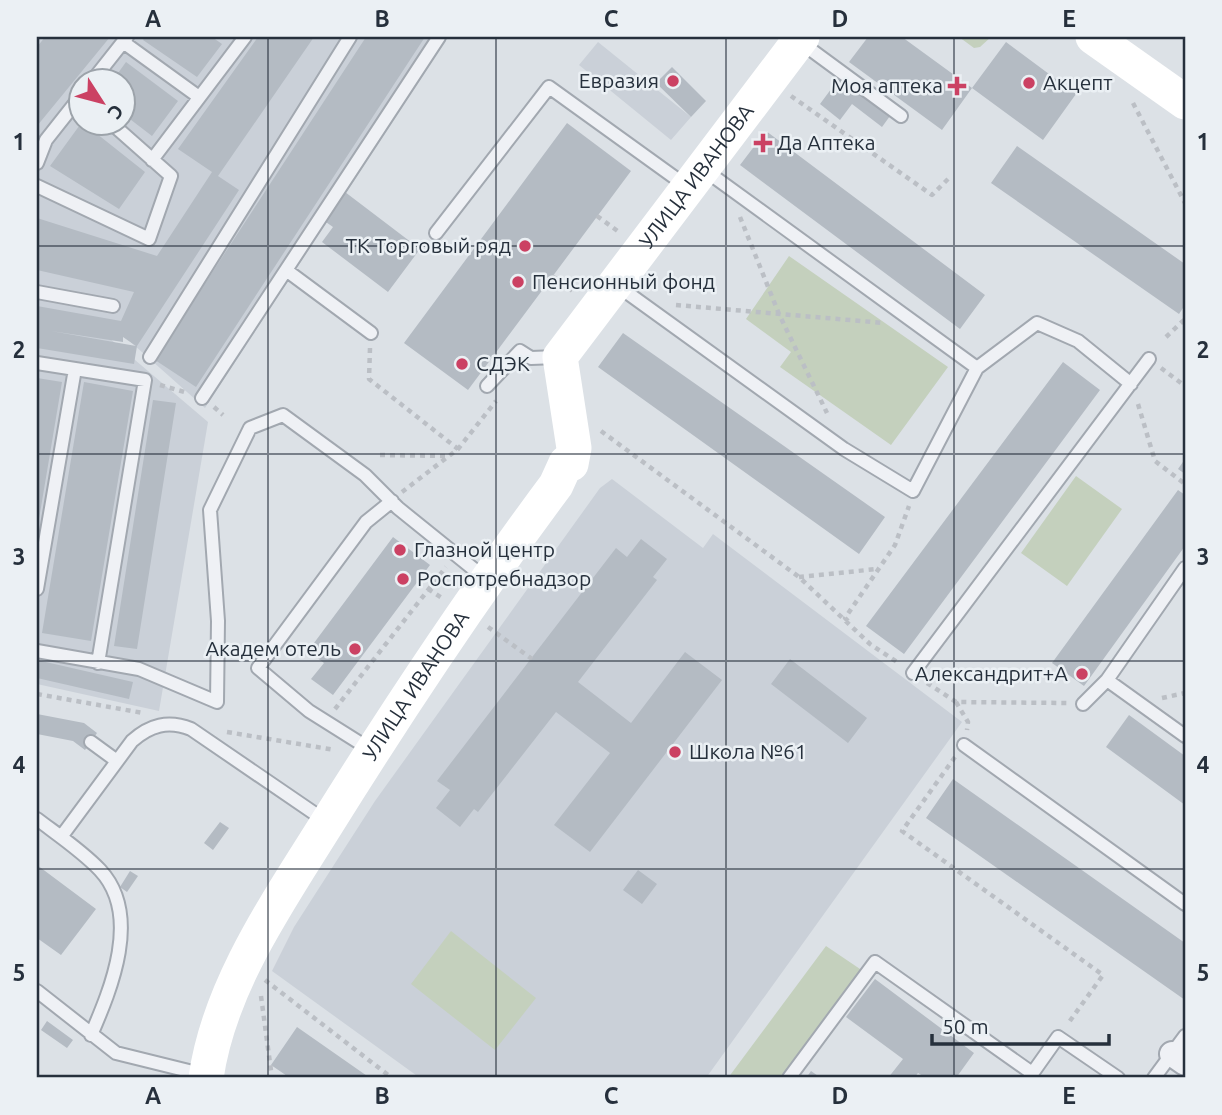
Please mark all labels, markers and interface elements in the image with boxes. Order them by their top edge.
text: A [145,6,161,31]
text: B [374,6,390,31]
text: C [604,6,619,31]
text: D [832,6,848,31]
text: E [1062,6,1076,31]
north arrow [66,66,136,136]
place label: Евразия [579,68,659,92]
place label: Акцепт [1043,70,1113,94]
marker: Евразия [665,73,681,89]
place label: Моя аптека [831,73,943,97]
marker: Акцепт [1021,75,1037,91]
marker: Моя аптека [949,78,965,94]
street label: УЛИЦА ИВАНОВА [634,99,758,252]
text: С [103,101,128,123]
text: 1 [13,129,25,154]
text: 1 [1197,129,1209,154]
place label: Да Аптека [777,130,875,154]
marker: Да Аптека [755,135,771,151]
place label: ТК Торговый ряд [345,233,511,257]
marker: ТК Торговый ряд [517,238,533,254]
place label: Пенсионный фонд [532,269,715,293]
marker: Пенсионный фонд [510,274,526,290]
text: 2 [13,337,25,362]
text: 2 [1197,337,1209,362]
place label: СДЭК [476,351,530,375]
marker: СДЭК [454,356,470,372]
place label: Глазной центр [414,537,555,561]
marker: Глазной центр [392,542,408,558]
text: 3 [13,544,25,569]
text: 3 [1197,544,1209,569]
place label: Роспотребнадзор [417,566,591,590]
marker: Роспотребнадзор [395,571,411,587]
street label: УЛИЦА ИВАНОВА [357,606,473,764]
place label: Академ отель [205,636,341,660]
marker: Академ отель [347,641,363,657]
place label: Александрит+А [915,661,1068,685]
marker: Александрит+А [1074,666,1090,682]
place label: Школа №61 [689,739,807,763]
marker: Школа №61 [667,744,683,760]
text: 4 [13,752,26,777]
text: 4 [1197,752,1210,777]
text: 5 [13,960,25,985]
text: 5 [1197,960,1209,985]
scale bar [932,1003,1108,1047]
text: 50 m [942,1014,989,1038]
text: A [145,1083,161,1108]
text: B [374,1083,390,1108]
text: C [604,1083,619,1108]
text: D [832,1083,848,1108]
text: E [1062,1083,1076,1108]

